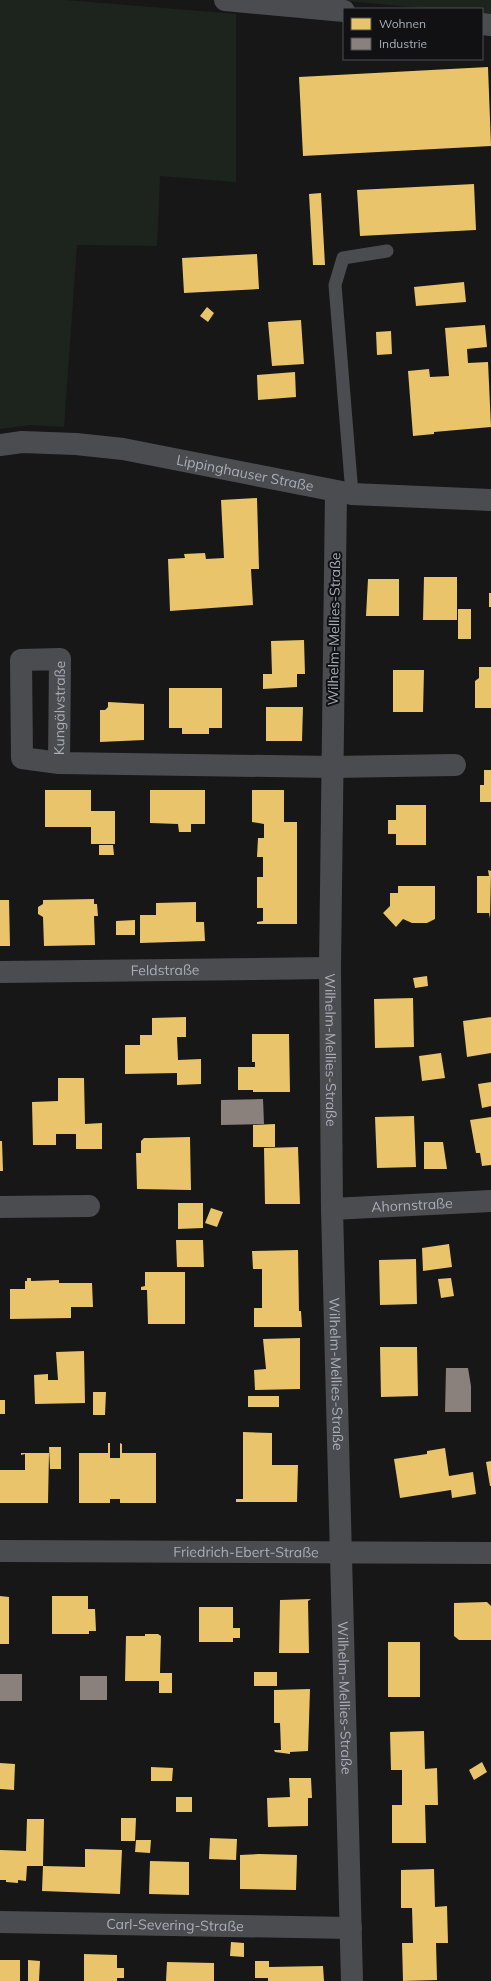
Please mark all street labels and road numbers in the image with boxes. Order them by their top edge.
street label: Lippinghauser Straße [175,451,315,495]
street label: Wilhelm-Mellies-Straße [324,552,344,706]
street label: Kungälvstraße [50,661,69,755]
street label: Feldstraße [131,961,199,979]
street label: Wilhelm-Mellies-Straße [321,973,340,1127]
street label: Ahornstraße [371,1194,453,1216]
street label: Wilhelm-Mellies-Straße [325,1297,347,1451]
street label: Friedrich-Ebert-Straße [173,1543,319,1561]
street label: Wilhelm-Mellies-Straße [334,1621,356,1775]
street label: Carl-Severing-Straße [106,1915,244,1935]

